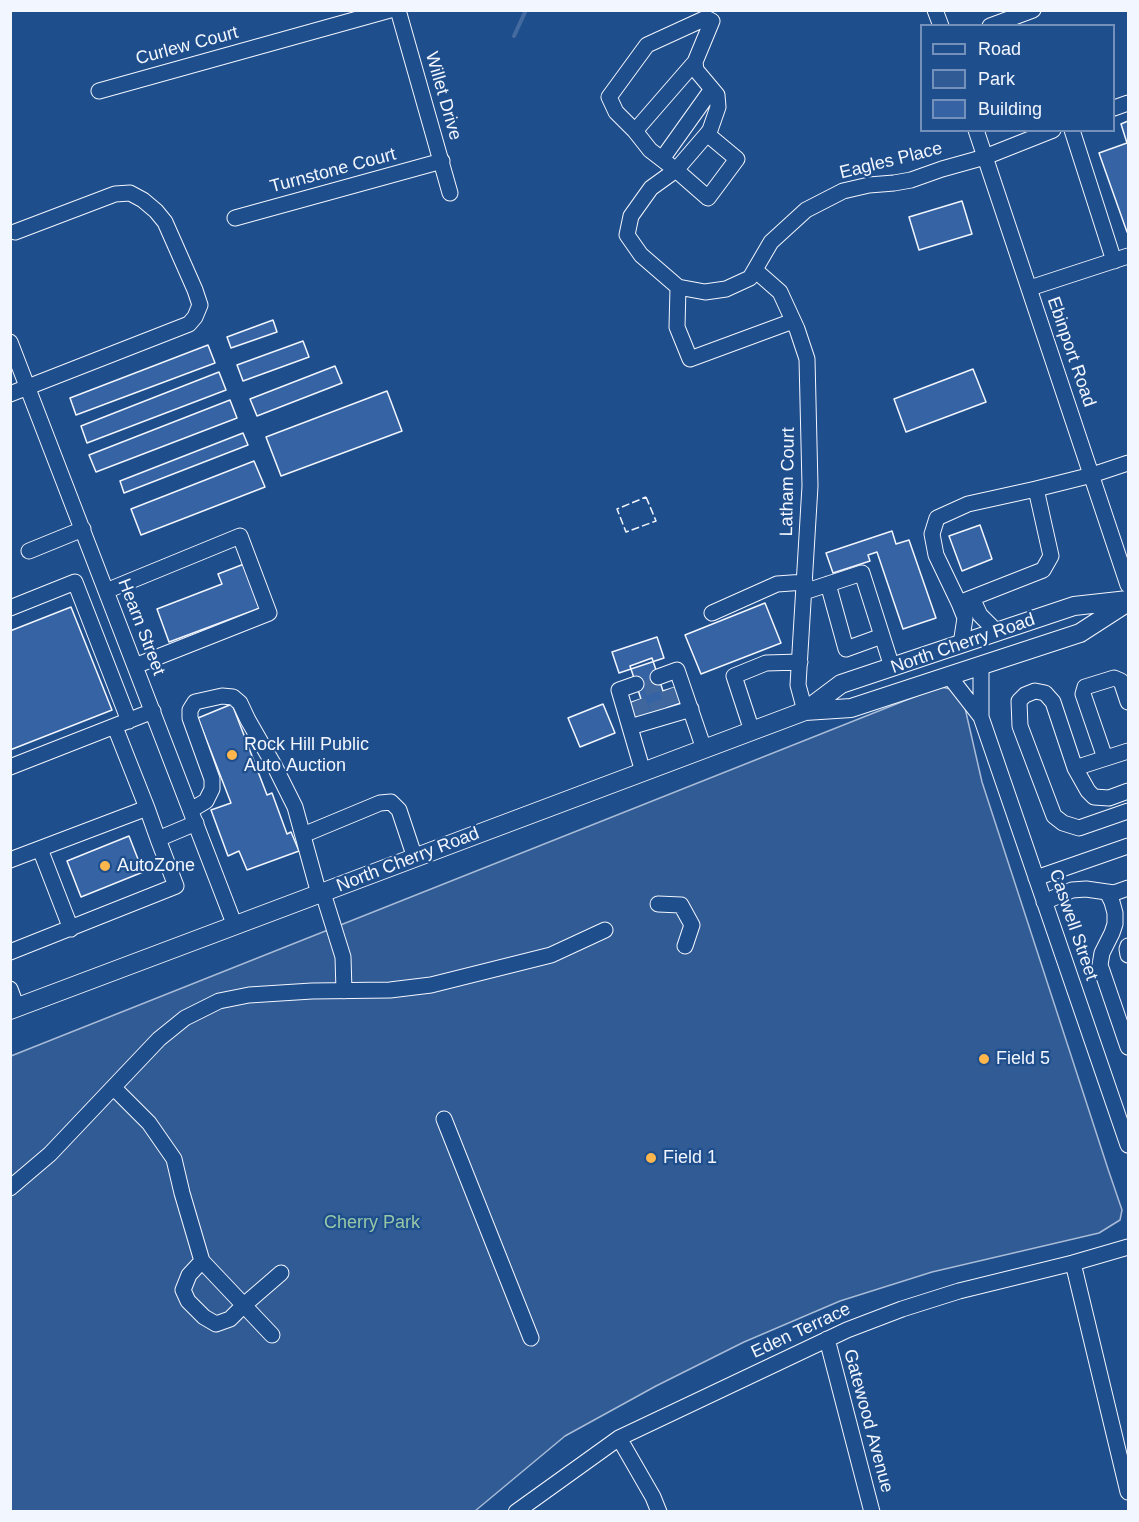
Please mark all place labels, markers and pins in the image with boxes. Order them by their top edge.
place label: Rock Hill Public Auto Auction [244,734,369,777]
marker: Rock Hill Public Auto Auction [225,748,239,762]
place label: AutoZone [117,855,195,877]
marker: AutoZone [98,859,112,873]
place label: Field 5 [996,1048,1050,1070]
marker: Field 5 [977,1052,991,1066]
place label: Field 1 [663,1147,717,1169]
marker: Field 1 [644,1151,658,1165]

